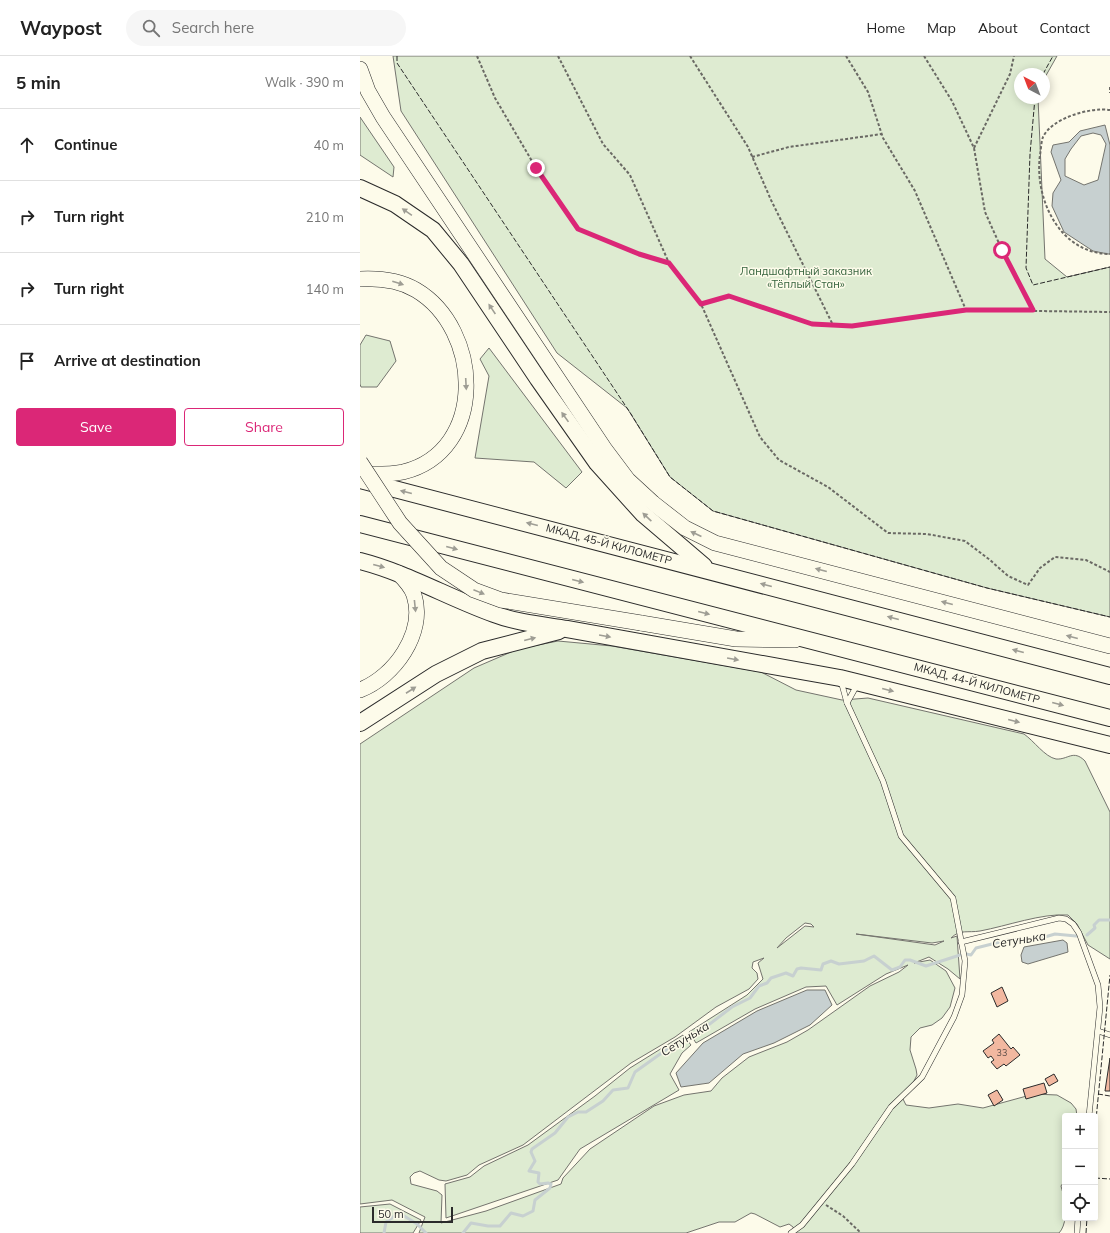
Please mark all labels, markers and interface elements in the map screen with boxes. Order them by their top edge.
search box [126,10,406,46]
text: Waypost [20,16,102,40]
icon: search [140,17,162,39]
text: Search here [172,18,254,37]
text: Home [866,19,905,37]
text: Map [927,19,956,37]
text: About [978,19,1018,37]
text: Contact [1040,19,1090,37]
north arrow [1014,68,1050,104]
text: 5 min [16,72,61,93]
text: Walk · 390 m [265,74,344,90]
icon: ahead [16,134,38,156]
text: Continue [54,135,117,154]
text: 40 m [314,137,344,153]
route end [527,159,545,177]
icon: right [16,206,38,228]
text: Turn right [54,207,124,226]
one-way arrow [402,208,412,216]
text: 210 m [306,209,344,225]
route start [993,241,1011,259]
park label: Ландшафтный заказник «Тёплый Стан» [740,264,872,291]
icon: right [16,278,38,300]
text: Turn right [54,279,124,298]
one-way arrow [393,280,405,286]
text: 140 m [306,281,344,297]
one-way arrow [488,303,495,315]
icon: arrive [16,350,38,372]
text: Arrive at destination [54,351,201,370]
one-way arrow [462,378,469,390]
button: Save [16,408,176,446]
button: Share [184,408,344,446]
one-way arrow [561,411,569,422]
one-way arrow [400,488,413,494]
one-way arrow [641,513,652,522]
street label: МКАД, 45-Й КИЛОМЕТР [545,520,673,568]
one-way arrow [526,521,538,527]
one-way arrow [691,531,702,537]
one-way arrow [446,545,458,551]
one-way arrow [373,563,385,569]
one-way arrow [815,567,827,573]
one-way arrow [572,578,584,584]
one-way arrow [760,582,772,588]
one-way arrow [474,589,486,595]
one-way arrow [412,600,418,612]
one-way arrow [940,600,953,606]
one-way arrow [698,610,710,616]
one-way arrow [886,615,898,621]
one-way arrow [599,633,611,639]
one-way arrow [1066,633,1079,639]
one-way arrow [523,635,536,641]
one-way arrow [1012,648,1024,654]
one-way arrow [727,656,739,662]
street label: МКАД, 44-Й КИЛОМЕТР [913,659,1041,707]
one-way arrow [405,686,417,693]
one-way arrow [882,687,894,693]
one-way arrow [1053,701,1065,707]
one-way arrow [1008,718,1020,724]
water label: Сетунька [991,928,1047,951]
water label: Сетунька [658,1018,712,1059]
house number: 33 [997,1047,1007,1058]
map controls [1062,1113,1098,1221]
button: + [1062,1113,1098,1149]
button: − [1062,1149,1098,1185]
button: locate [1062,1185,1098,1221]
scale bar [372,1205,453,1224]
text: 50 m [378,1207,404,1221]

